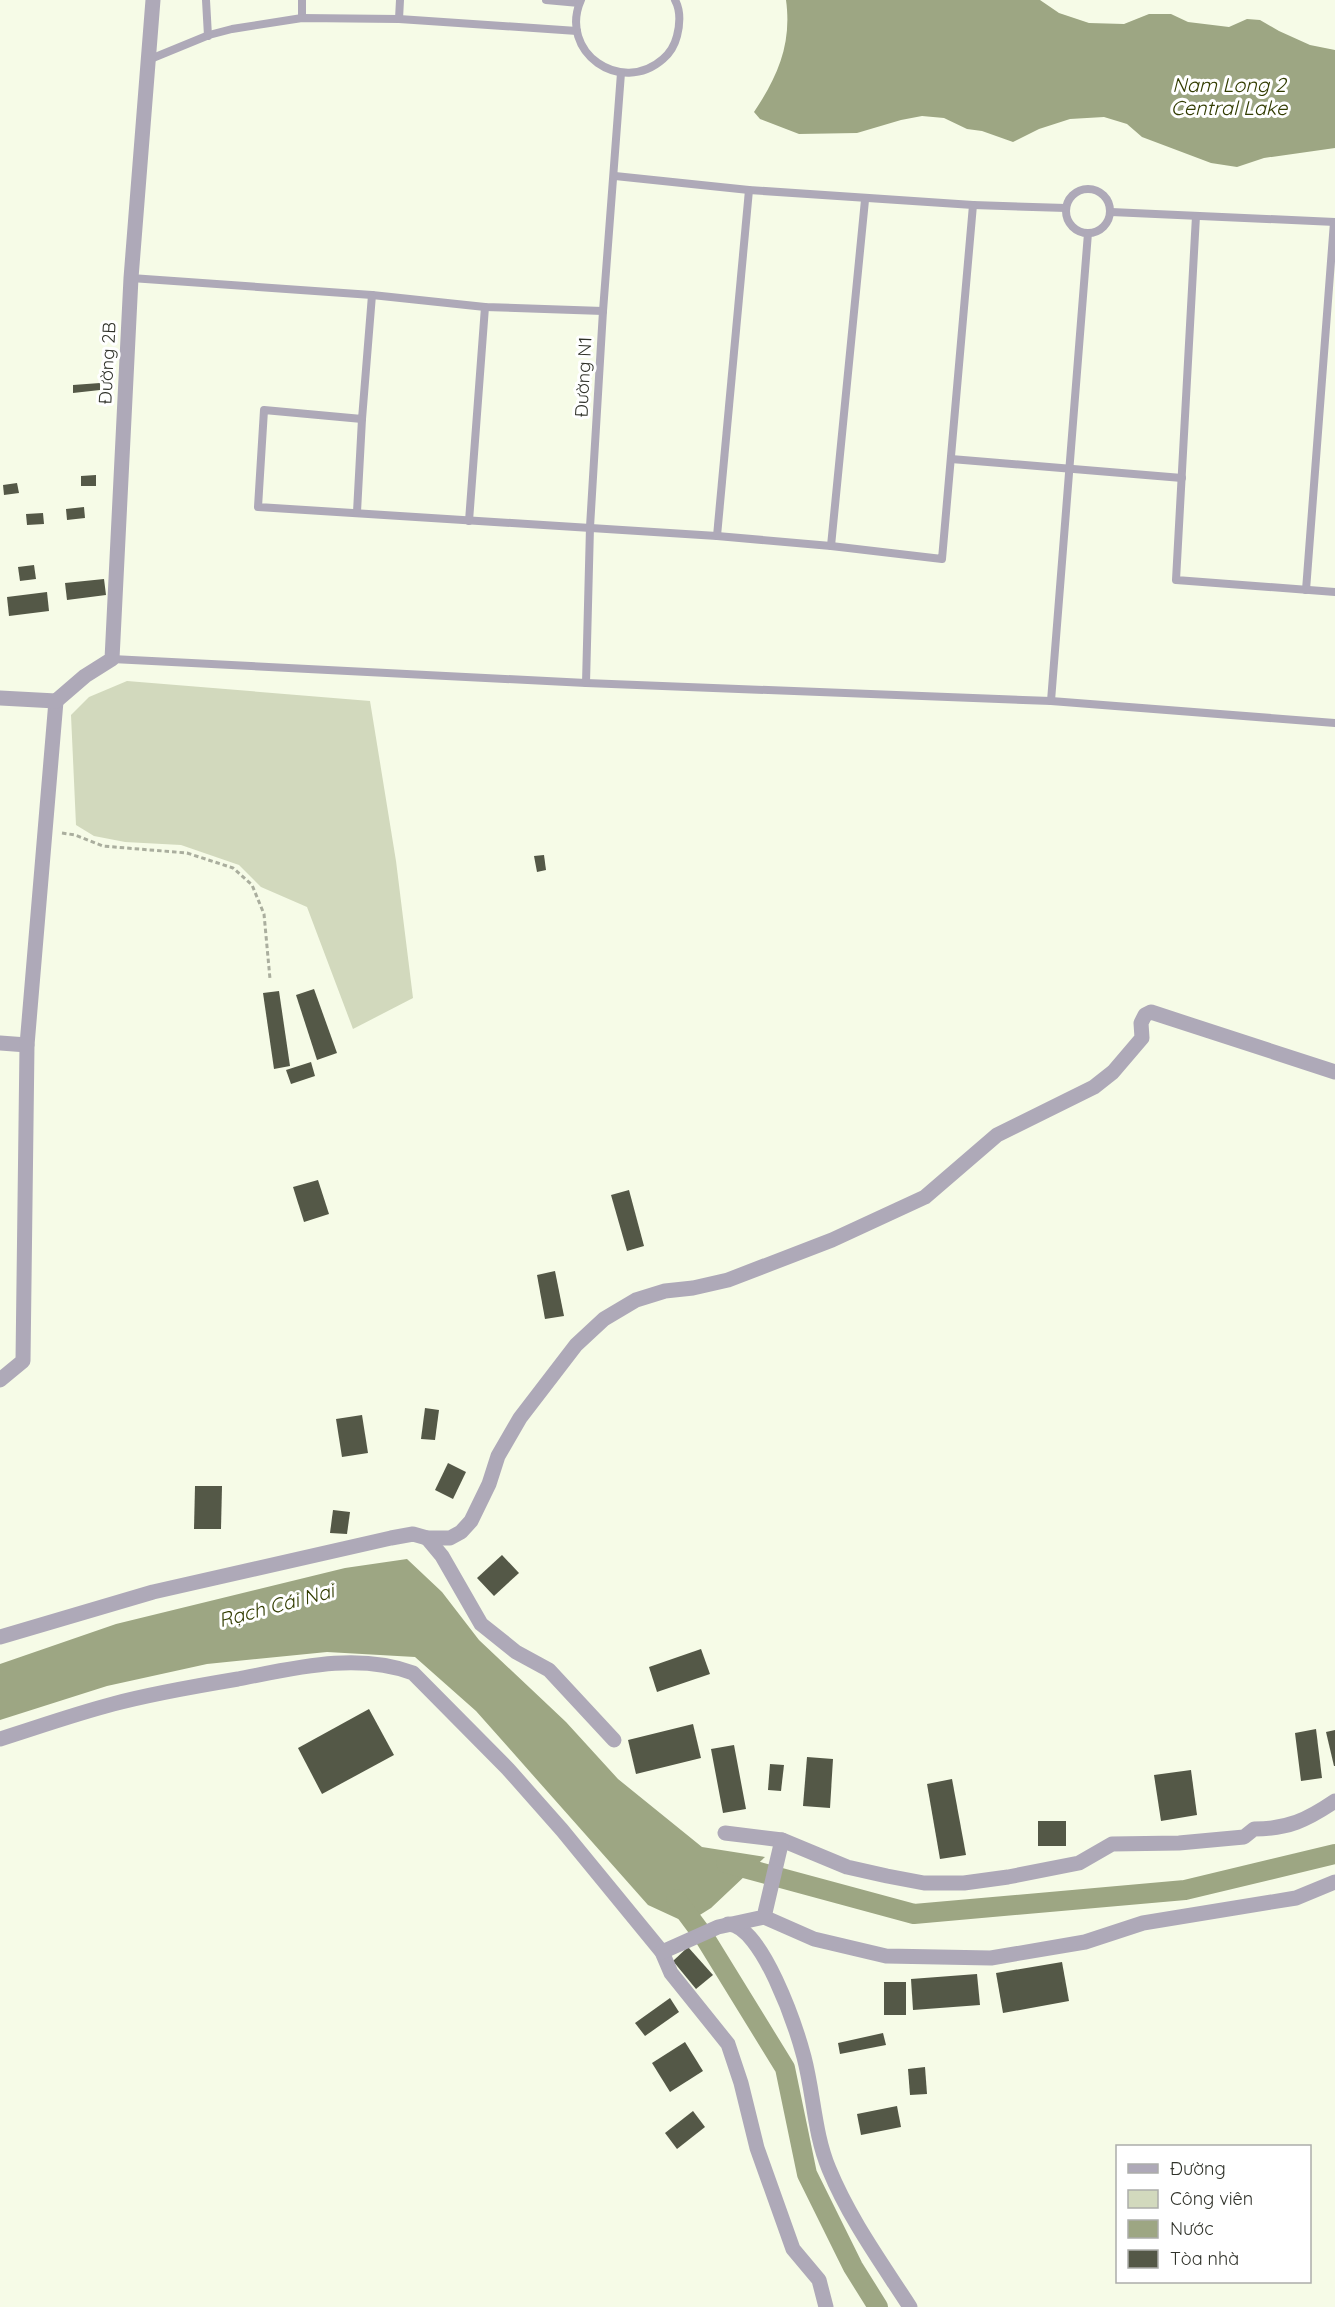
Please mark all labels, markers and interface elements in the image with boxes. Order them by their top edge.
water label: Nam Long 2 Central Lake [1171,72,1288,120]
street label: Đường 2B [93,321,121,405]
street label: Đường N1 [569,336,597,418]
water label: Rạch Cái Nai [215,1577,339,1632]
legend [1116,2145,1311,2283]
text: Đường [1170,2157,1226,2180]
text: Công viên [1170,2187,1253,2210]
text: Nước [1170,2217,1214,2240]
text: Tòa nhà [1170,2247,1239,2270]

